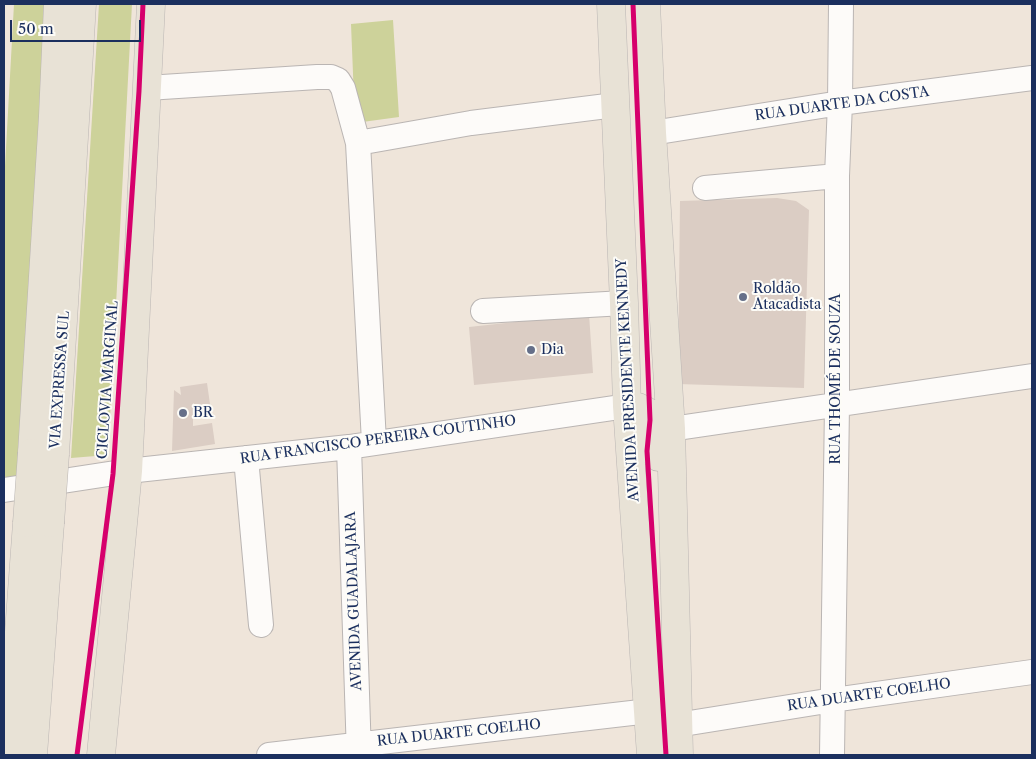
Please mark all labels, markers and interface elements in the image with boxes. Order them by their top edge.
scale bar [12,10,144,42]
text: 50 m [18,19,54,38]
street label: RUA DUARTE DA COSTA [754,83,930,125]
street label: AVENIDA PRESIDENTE KENNEDY [613,258,643,502]
place label: Roldão Atacadista [753,281,821,314]
marker: Roldão Atacadista [737,291,749,303]
street label: RUA THOMÉ DE SOUZA [828,294,844,464]
street label: CICLOVIA MARGINAL [94,300,122,460]
street label: VIA EXPRESSA SUL [47,310,73,450]
place label: Dia [541,342,564,358]
marker: Dia [525,344,537,356]
place label: BR [193,405,213,421]
marker: BR [177,407,189,419]
street label: RUA FRANCISCO PEREIRA COUTINHO [239,412,517,468]
street label: AVENIDA GUADALAJARA [342,511,366,691]
street label: RUA DUARTE COELHO [786,675,952,715]
street label: RUA DUARTE COELHO [376,716,542,750]

